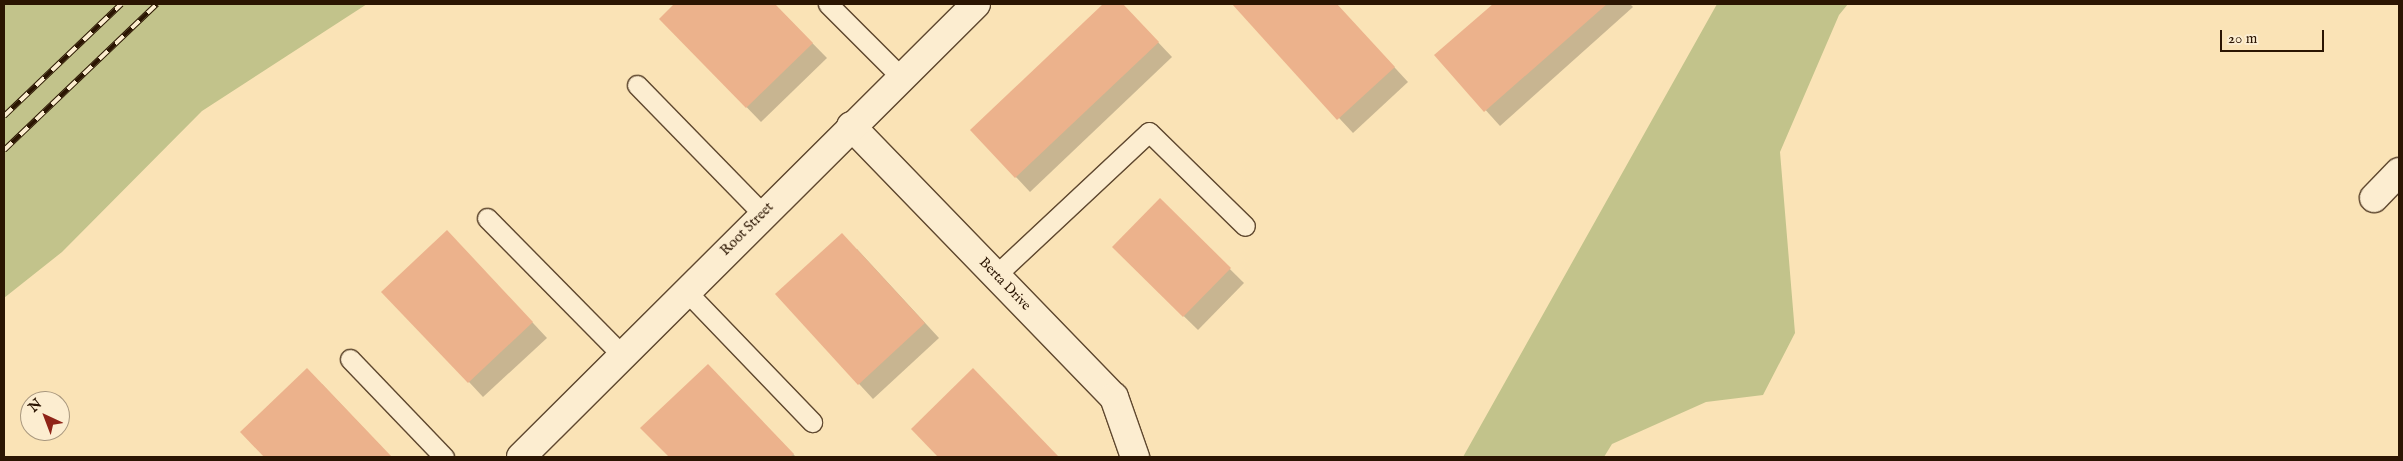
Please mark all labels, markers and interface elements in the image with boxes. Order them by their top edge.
scale bar [2223,20,2327,52]
text: 20 m [2228,29,2257,48]
street label: Root Street [717,199,777,259]
street label: Berta Drive [976,254,1034,314]
north arrow [20,391,70,441]
text: N [25,395,46,416]

